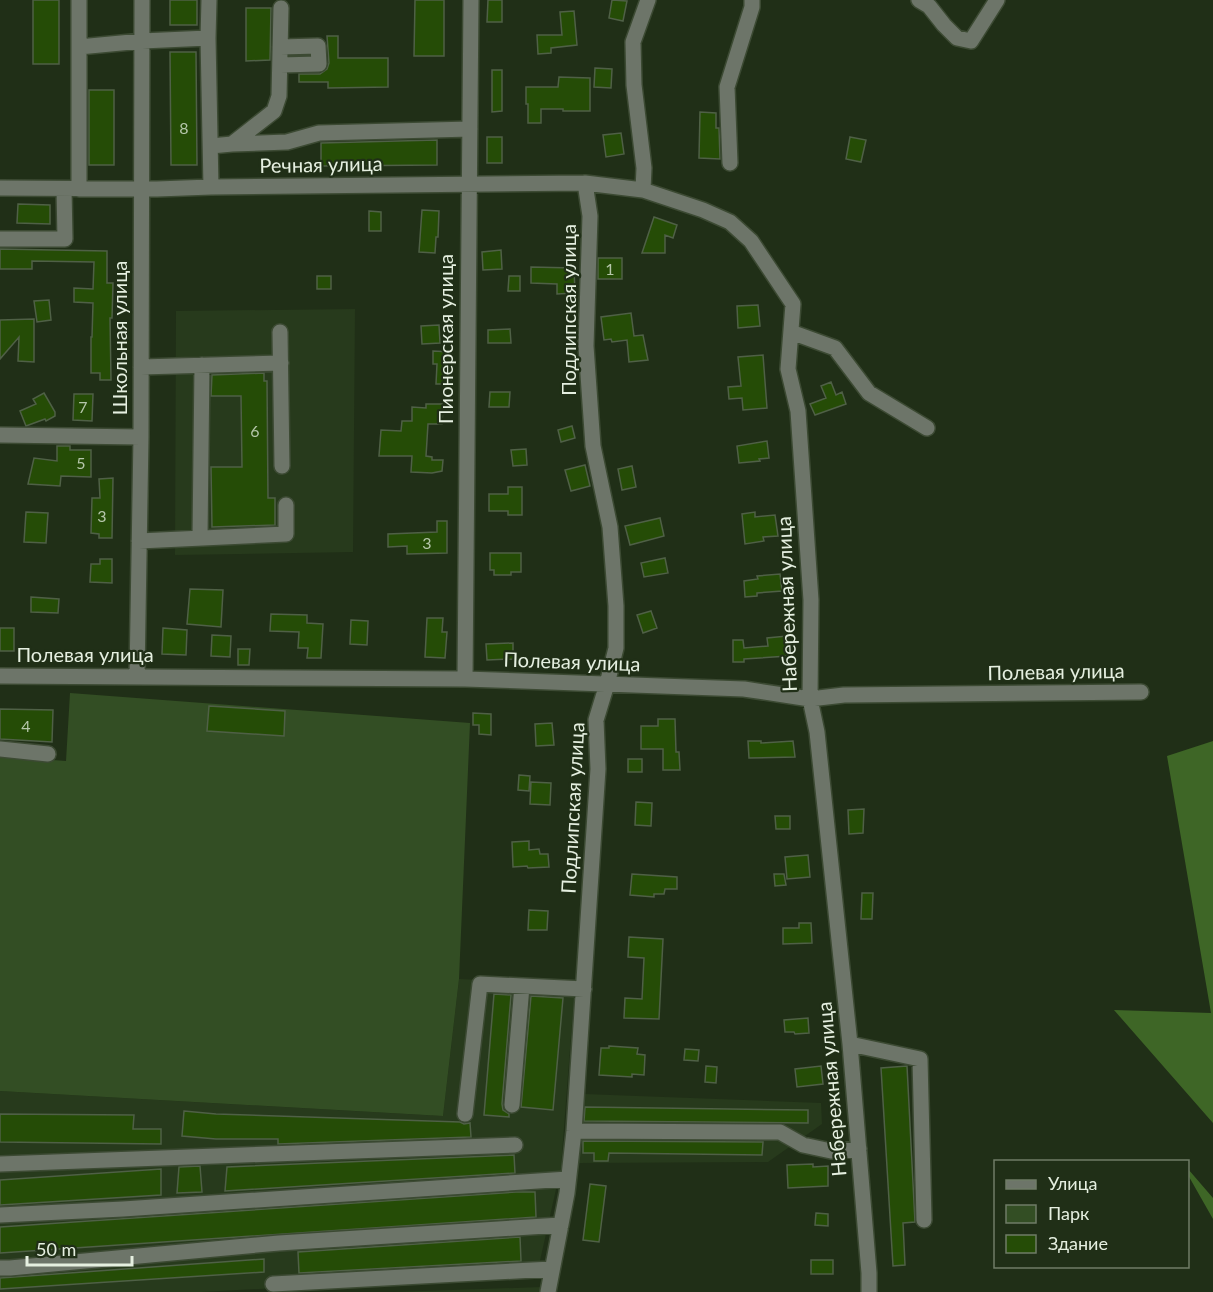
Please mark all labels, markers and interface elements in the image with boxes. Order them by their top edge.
house number: 8 [179,118,189,137]
street label: Речная улица [259,151,383,177]
street label: Подлипская улица [556,224,580,396]
street label: Пионерская улица [433,254,457,424]
house number: 1 [605,259,615,278]
street label: Школьная улица [107,261,131,415]
house number: 7 [78,397,88,416]
house number: 6 [250,421,260,440]
house number: 5 [76,453,86,472]
house number: 3 [97,506,107,525]
street label: Набережная улица [771,516,801,692]
house number: 3 [422,533,432,552]
street label: Полевая улица [16,642,154,666]
street label: Полевая улица [503,647,641,675]
street label: Полевая улица [987,658,1125,684]
house number: 4 [21,716,31,735]
street label: Подлипская улица [556,722,588,894]
street label: Набережная улица [811,1001,851,1178]
legend [994,1160,1189,1268]
text: Улица [1048,1172,1098,1194]
text: Парк [1048,1202,1090,1224]
scale bar [27,1229,132,1267]
text: Здание [1048,1232,1108,1254]
text: 50 m [36,1238,76,1260]

